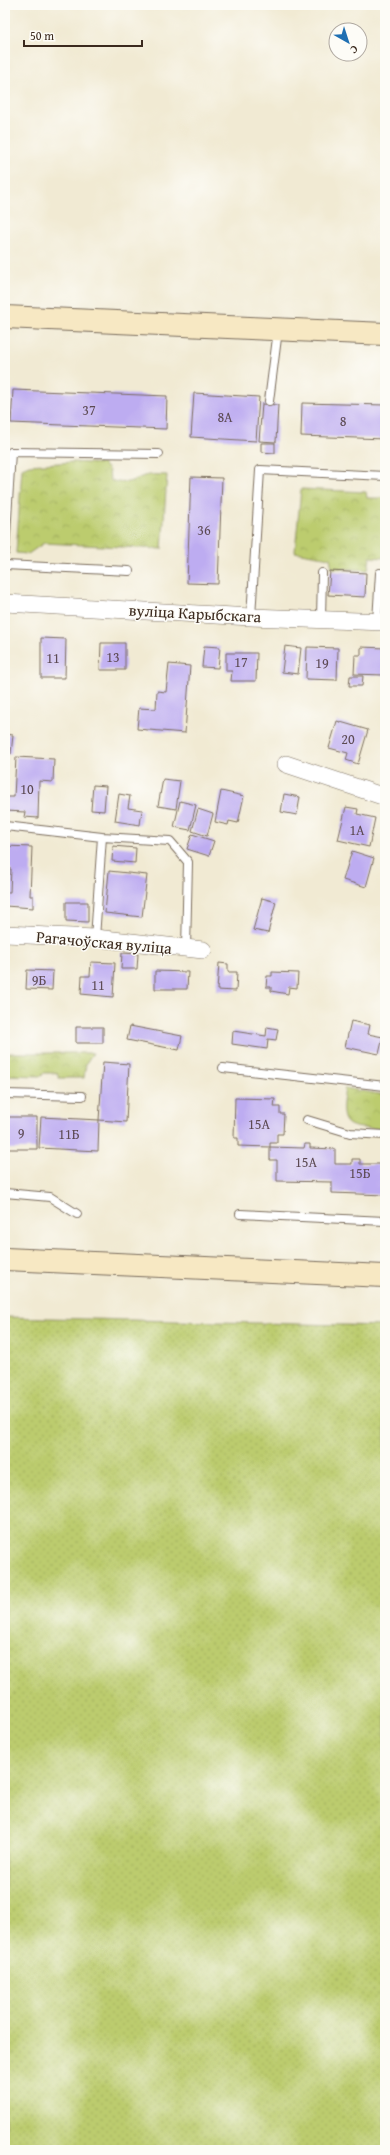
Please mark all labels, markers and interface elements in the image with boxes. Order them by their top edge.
scale bar [24,22,142,48]
north arrow [328,22,368,62]
text: 50 m [30,27,54,44]
text: С [347,42,362,58]
house number: 37 [82,400,96,420]
house number: 8А [217,407,233,427]
house number: 8 [340,411,347,431]
house number: 36 [197,520,211,540]
street label: вуліца Карыбскага [128,598,262,628]
house number: 13 [106,647,120,667]
house number: 11 [46,648,60,668]
house number: 17 [234,652,248,672]
house number: 19 [315,653,329,673]
house number: 20 [341,729,355,749]
house number: 10 [20,779,34,799]
house number: 1А [349,820,365,840]
street label: Рагачоўская вуліца [35,924,173,960]
house number: 9Б [32,970,46,990]
house number: 11 [91,975,105,995]
house number: 15А [248,1114,270,1134]
house number: 9 [18,1123,25,1143]
house number: 11Б [58,1124,80,1144]
house number: 15А [295,1152,317,1172]
house number: 15Б [349,1163,371,1183]

